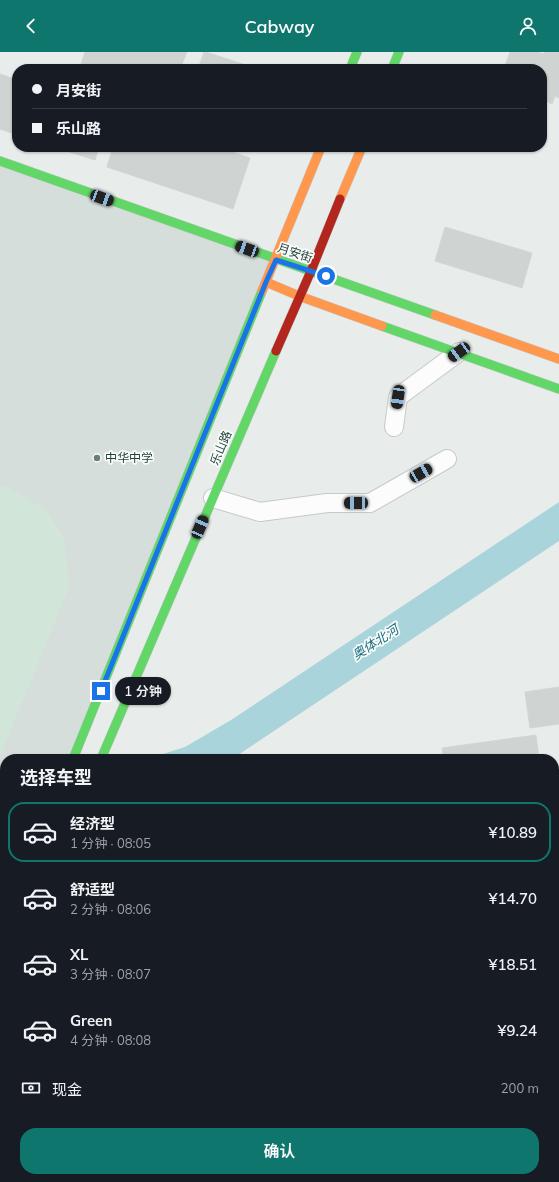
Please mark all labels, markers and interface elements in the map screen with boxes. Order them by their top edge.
icon: back [20,15,42,37]
text: Cabway [245,15,314,38]
icon: person [517,15,539,37]
text: 月安街 [56,81,101,100]
text: 乐山路 [56,119,101,138]
car [89,188,115,208]
car [234,239,260,259]
street label: 月安街 [276,240,315,265]
route start [317,267,335,285]
car [446,340,472,364]
car [390,384,406,410]
street label: 乐山路 [207,428,234,467]
place label: 中华中学 [105,450,153,465]
marker: 中华中学 [92,453,102,463]
car [408,462,434,484]
car [344,497,368,509]
car [190,514,210,540]
water label: 奥体北河 [349,620,404,663]
callout: 1 分钟 [115,677,171,705]
route end [92,682,110,700]
text: 1 分钟 [124,683,162,699]
text: 选择车型 [20,766,92,789]
icon: car [22,814,58,850]
text: 经济型 [70,814,115,833]
text: ¥10.89 [488,823,537,842]
text: 1 分钟 · 08:05 [70,835,151,851]
icon: car [22,880,58,916]
text: 舒适型 [70,880,115,899]
text: ¥14.70 [488,889,537,908]
text: 2 分钟 · 08:06 [70,901,151,917]
text: XL [70,945,88,964]
icon: car [22,946,58,982]
text: ¥18.51 [488,955,537,974]
text: 3 分钟 · 08:07 [70,966,151,982]
text: Green [70,1011,112,1030]
icon: car [22,1012,58,1048]
text: ¥9.24 [497,1021,537,1040]
text: 4 分钟 · 08:08 [70,1032,151,1048]
icon: cash [20,1077,42,1099]
text: 现金 [52,1080,82,1099]
text: 200 m [501,1080,539,1096]
button: 确认 [20,1128,539,1174]

